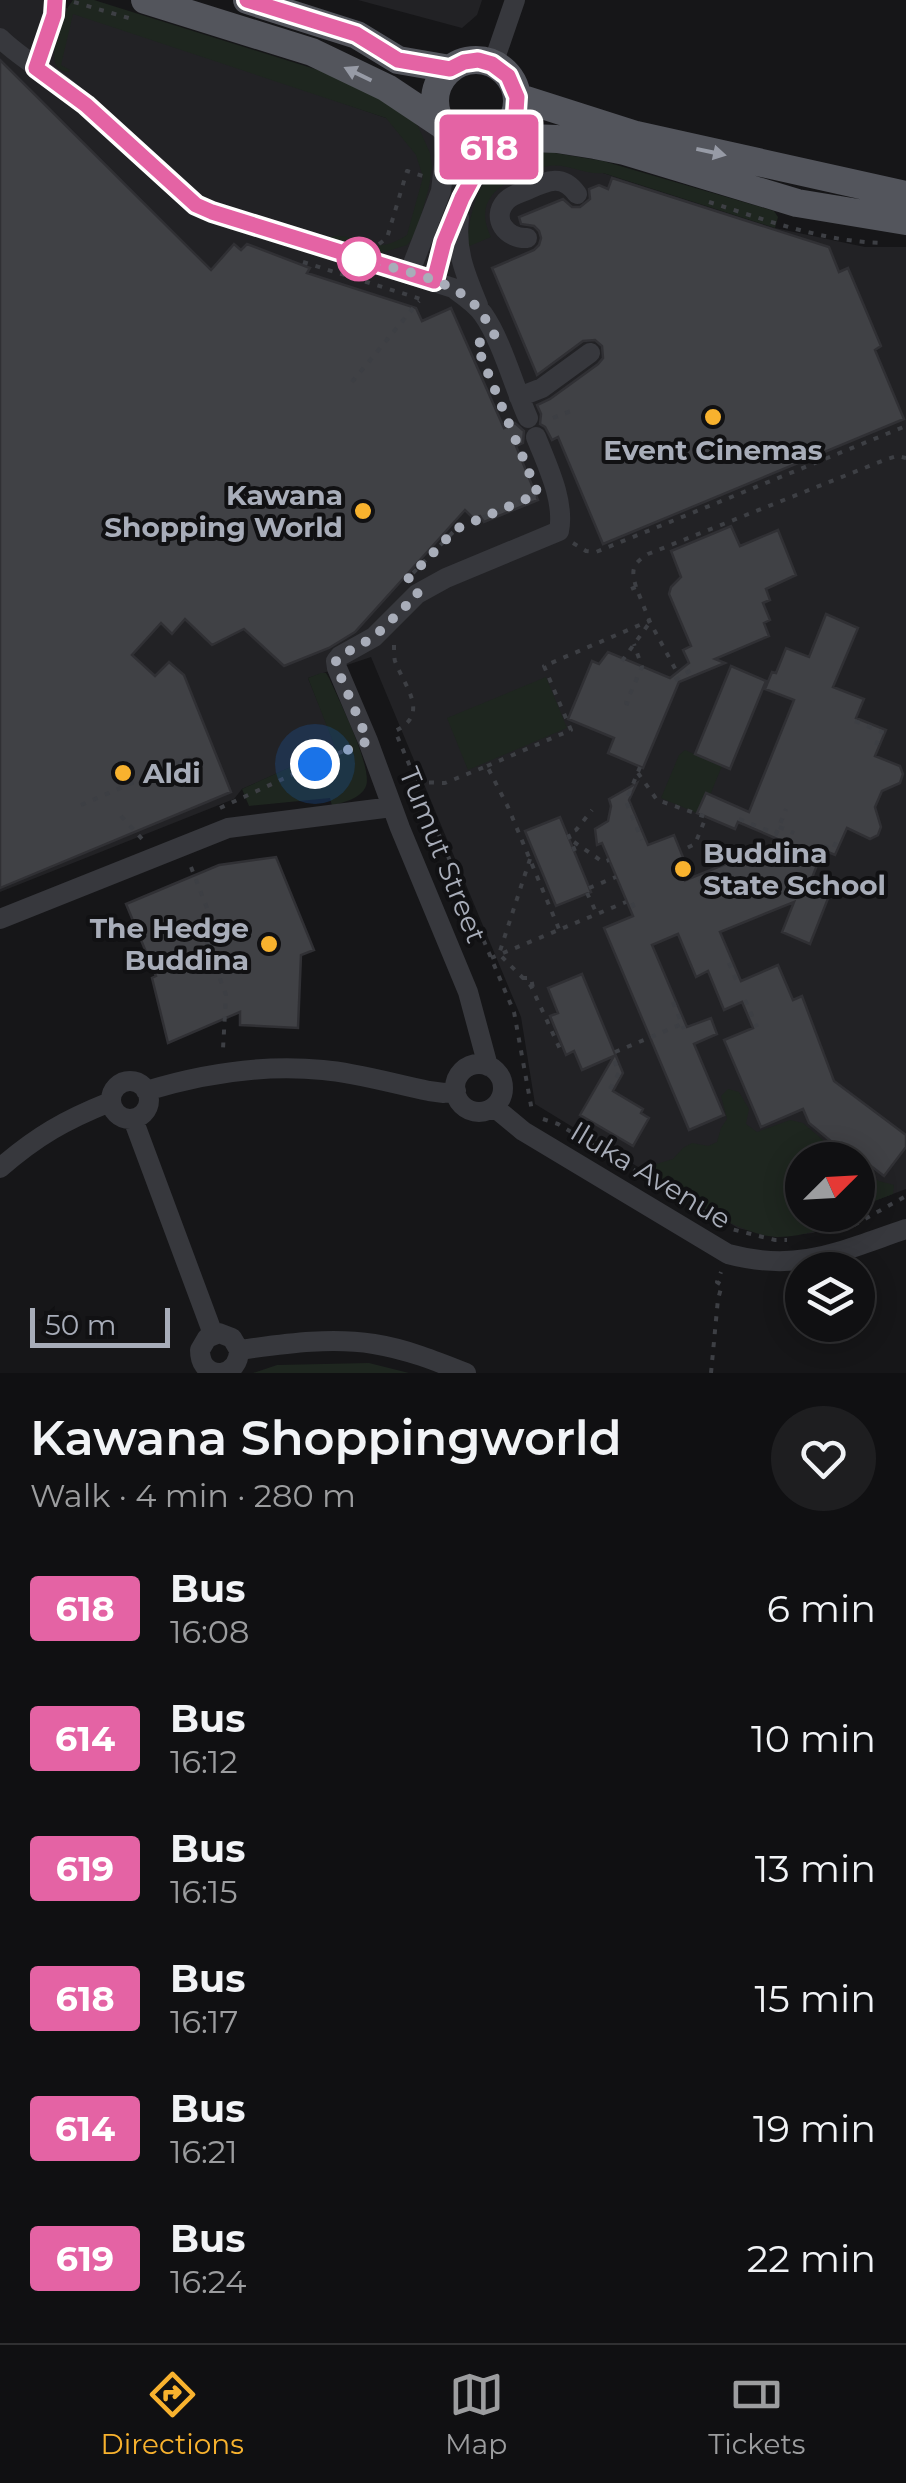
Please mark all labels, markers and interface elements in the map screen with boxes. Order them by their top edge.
one-way arrow [343,66,372,83]
line badge: 618 [432,114,546,180]
text: 618 [459,126,519,169]
one-way arrow [696,145,727,160]
unlabelled marker [338,238,380,280]
marker: Event Cinemas [702,406,724,428]
place label: Event Cinemas [603,433,823,467]
place label: Kawana Shopping World [104,478,343,544]
marker: Kawana Shopping World [352,500,374,522]
your location [290,739,340,789]
place label: Aldi [142,756,201,790]
marker: Aldi [112,762,134,784]
street label: Tumut Street [392,762,494,948]
place label: Buddina State School [703,836,886,902]
marker: Buddina State School [672,858,694,880]
place label: The Hedge Buddina [90,911,249,977]
marker: The Hedge Buddina [258,933,280,955]
street label: Iluka Avenue [565,1114,737,1236]
north arrow [785,1142,875,1232]
map controls [785,1142,875,1342]
button: layers [785,1252,875,1342]
scale bar [30,1303,170,1348]
text: 50 m [45,1308,116,1342]
button: heart [771,1406,876,1511]
text: Kawana Shoppingworld [30,1409,622,1467]
text: Walk · 4 min · 280 m [30,1476,356,1515]
text: Bus [170,1565,245,1612]
text: 6 min [767,1585,876,1632]
text: 618 [55,1587,115,1630]
text: 16:08 [170,1612,249,1651]
text: Bus [170,1695,245,1742]
text: 10 min [751,1715,876,1762]
text: 614 [55,1717,115,1760]
text: 16:12 [170,1742,238,1781]
text: Bus [170,1825,245,1872]
text: 13 min [755,1845,876,1892]
text: 619 [56,1847,114,1890]
text: 16:15 [170,1872,238,1911]
text: Bus [170,1955,245,2002]
text: 15 min [755,1975,876,2022]
text: 618 [55,1977,115,2020]
text: 16:17 [170,2002,238,2041]
text: Bus [170,2085,245,2132]
text: 19 min [753,2105,876,2152]
text: 614 [55,2107,115,2150]
text: 16:21 [170,2132,238,2171]
text: Bus [170,2215,245,2262]
text: 22 min [747,2235,876,2282]
text: 619 [56,2237,114,2280]
text: 16:24 [170,2262,246,2301]
tab: Directions [101,2367,244,2461]
tab: Map [445,2367,507,2461]
tab: Tickets [708,2367,805,2461]

